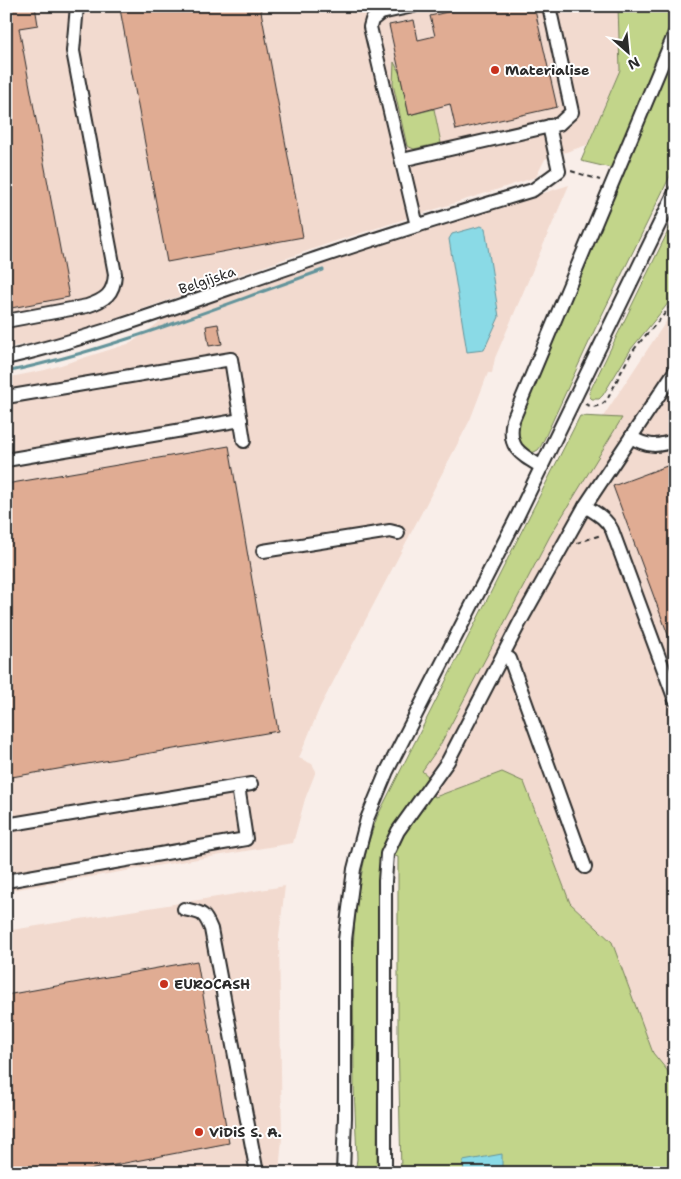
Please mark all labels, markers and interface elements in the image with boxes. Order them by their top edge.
north arrow [604,28,654,78]
text: N [625,53,643,74]
place label: Materialise [505,61,590,79]
marker: Materialise [489,64,501,76]
street label: Belgijska [176,262,238,298]
place label: EUROCASH [174,975,250,993]
marker: EUROCASH [158,978,170,990]
place label: ViDiS S. A. [209,1123,282,1141]
marker: ViDiS S. A. [193,1126,205,1138]

